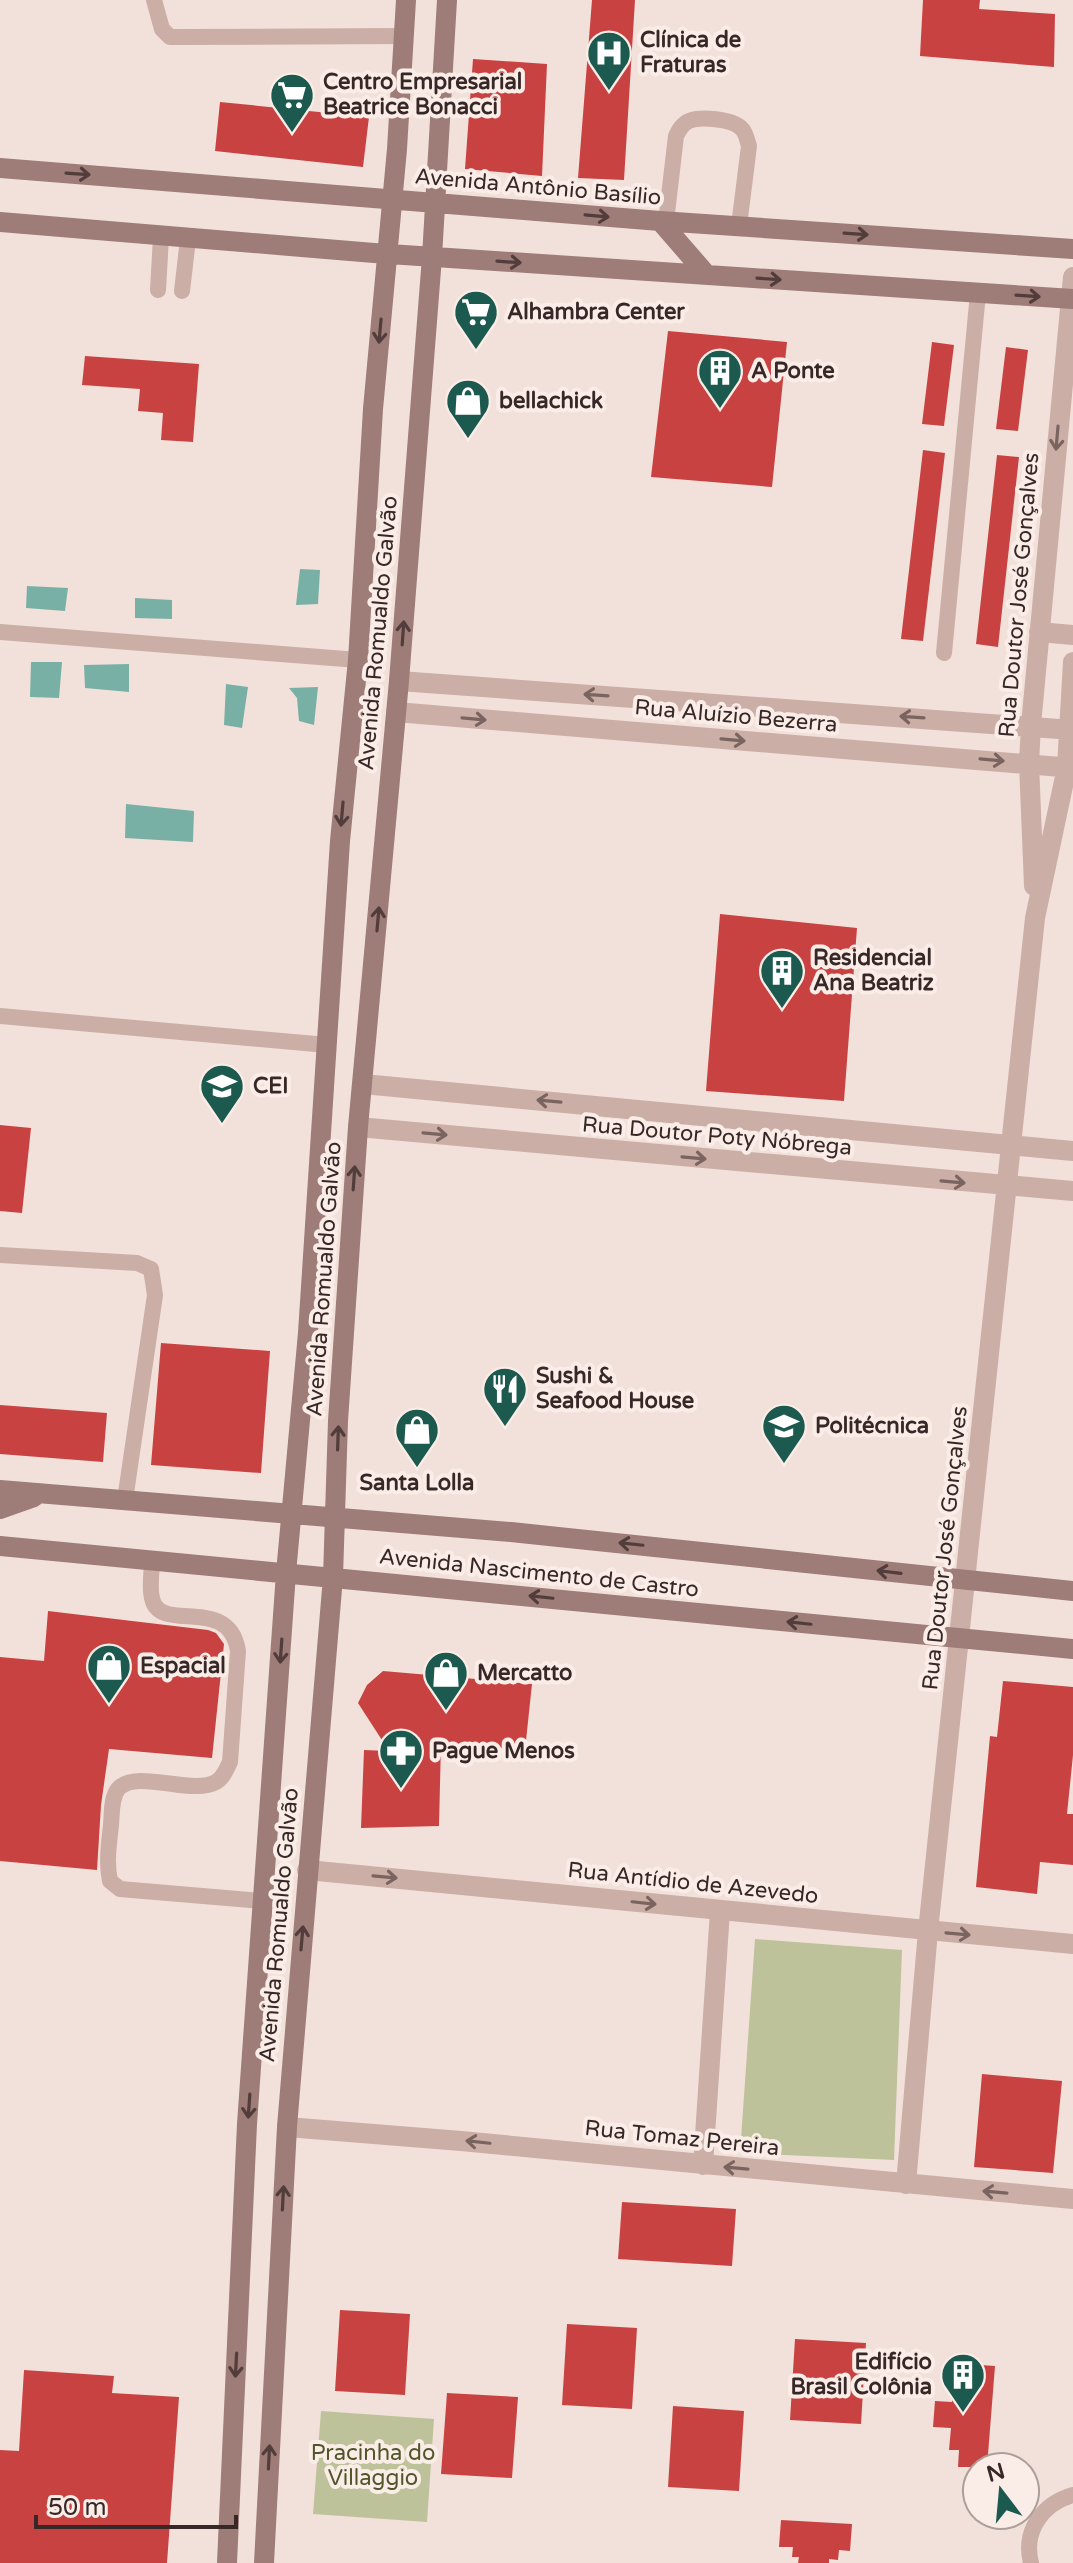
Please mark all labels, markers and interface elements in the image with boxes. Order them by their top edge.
place label: Clínica de Fraturas [640,27,741,78]
hospital icon: Clínica de Fraturas [585,29,633,92]
place label: Centro Empresarial Beatrice Bonacci [323,69,522,120]
supermarket icon: Centro Empresarial Beatrice Bonacci [268,71,316,134]
street label: Avenida Antônio Basílio [414,163,662,211]
one-way arrow [64,167,91,182]
one-way arrow [583,209,610,224]
one-way arrow [842,227,869,242]
one-way arrow [495,255,522,270]
one-way arrow [755,272,782,287]
supermarket icon: Alhambra Center [452,288,500,351]
one-way arrow [1014,289,1041,304]
place label: Alhambra Center [507,299,685,325]
one-way arrow [372,317,387,344]
building icon: A Ponte [696,347,744,410]
place label: A Ponte [751,358,835,384]
shop icon: bellachick [444,377,492,440]
place label: bellachick [499,388,603,414]
one-way arrow [1049,424,1064,451]
street label: Rua Doutor José Gonçalves [994,452,1044,738]
street label: Avenida Romualdo Galvão [353,495,403,771]
one-way arrow [396,620,411,647]
one-way arrow [583,687,610,702]
street label: Rua Aluízio Bezerra [633,694,839,738]
one-way arrow [899,709,926,724]
one-way arrow [460,712,487,727]
one-way arrow [719,732,746,747]
one-way arrow [978,753,1005,768]
one-way arrow [335,800,350,827]
one-way arrow [370,907,385,933]
place label: Residencial Ana Beatriz [813,945,934,996]
building icon: Residencial Ana Beatriz [758,947,806,1010]
school or university icon: CEI [198,1062,246,1125]
place label: CEI [253,1073,289,1099]
one-way arrow [536,1094,563,1109]
street label: Rua Doutor Poty Nóbrega [581,1111,853,1161]
one-way arrow [421,1127,448,1142]
street label: Avenida Romualdo Galvão [301,1141,347,1417]
one-way arrow [680,1151,707,1166]
one-way arrow [347,1165,362,1192]
one-way arrow [939,1175,966,1190]
place label: Sushi & Seafood House [536,1363,694,1414]
restaurant icon: Sushi & Seafood House [481,1365,529,1428]
school or university icon: Politécnica [760,1402,808,1465]
street label: Rua Doutor José Gonçalves [917,1405,973,1691]
shop icon: Santa Lolla [393,1406,441,1469]
place label: Politécnica [815,1413,929,1439]
one-way arrow [330,1425,345,1452]
place label: Santa Lolla [360,1470,474,1496]
one-way arrow [618,1537,644,1552]
street label: Avenida Nascimento de Castro [378,1543,700,1603]
one-way arrow [877,1564,902,1579]
one-way arrow [528,1589,555,1604]
one-way arrow [786,1616,813,1631]
one-way arrow [273,1637,288,1664]
shop icon: Espacial [85,1642,133,1705]
shop icon: Mercatto [422,1649,470,1712]
place label: Espacial [140,1653,226,1679]
place label: Mercatto [477,1660,572,1686]
pharmacy icon: Pague Menos [377,1727,425,1790]
place label: Pague Menos [432,1738,575,1764]
street label: Avenida Romualdo Galvão [254,1787,304,2063]
street label: Rua Antídio de Azevedo [566,1857,820,1909]
one-way arrow [371,1870,398,1885]
one-way arrow [630,1895,657,1910]
one-way arrow [295,1925,310,1952]
one-way arrow [944,1926,971,1941]
one-way arrow [241,2092,256,2119]
street label: Rua Tomaz Pereira [583,2115,781,2161]
one-way arrow [465,2135,492,2150]
one-way arrow [724,2160,750,2175]
one-way arrow [276,2185,291,2212]
one-way arrow [982,2185,1009,2200]
place label: Edifício Brasil Colônia [790,2349,932,2400]
one-way arrow [229,2351,244,2378]
building icon: Edifício Brasil Colônia [939,2351,987,2414]
park label: Pracinha do Villaggio [311,2440,435,2491]
one-way arrow [262,2444,277,2471]
north arrow [961,2451,1041,2531]
text: N [984,2458,1008,2488]
scale bar [36,2479,236,2529]
text: 50 m [48,2493,106,2522]

